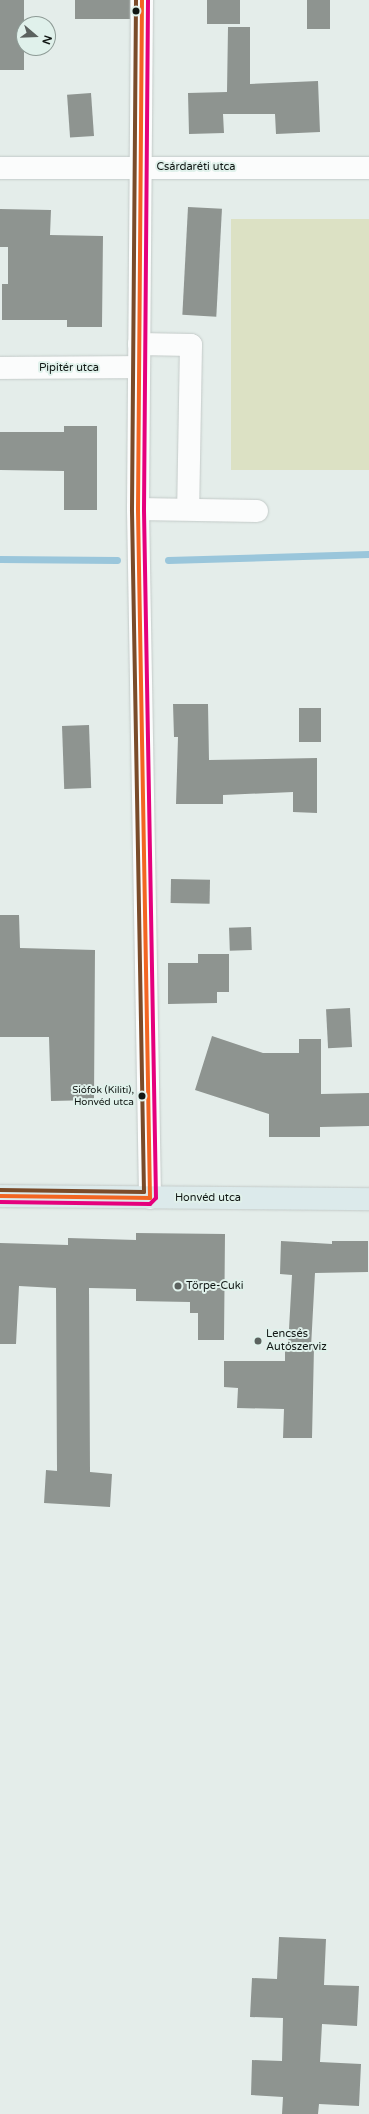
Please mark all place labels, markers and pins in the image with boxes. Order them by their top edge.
unlabelled marker [131,6,141,16]
place label: Siófok (Kiliti), Honvéd utca [72,1084,134,1108]
marker: Siófok (Kiliti), Honvéd utca [137,1091,147,1101]
place label: Törpe-Cuki [186,1279,244,1293]
marker: Törpe-Cuki [173,1281,183,1291]
place label: Lencsés Autószerviz [266,1328,327,1354]
marker: Lencsés Autószerviz [253,1336,263,1346]

